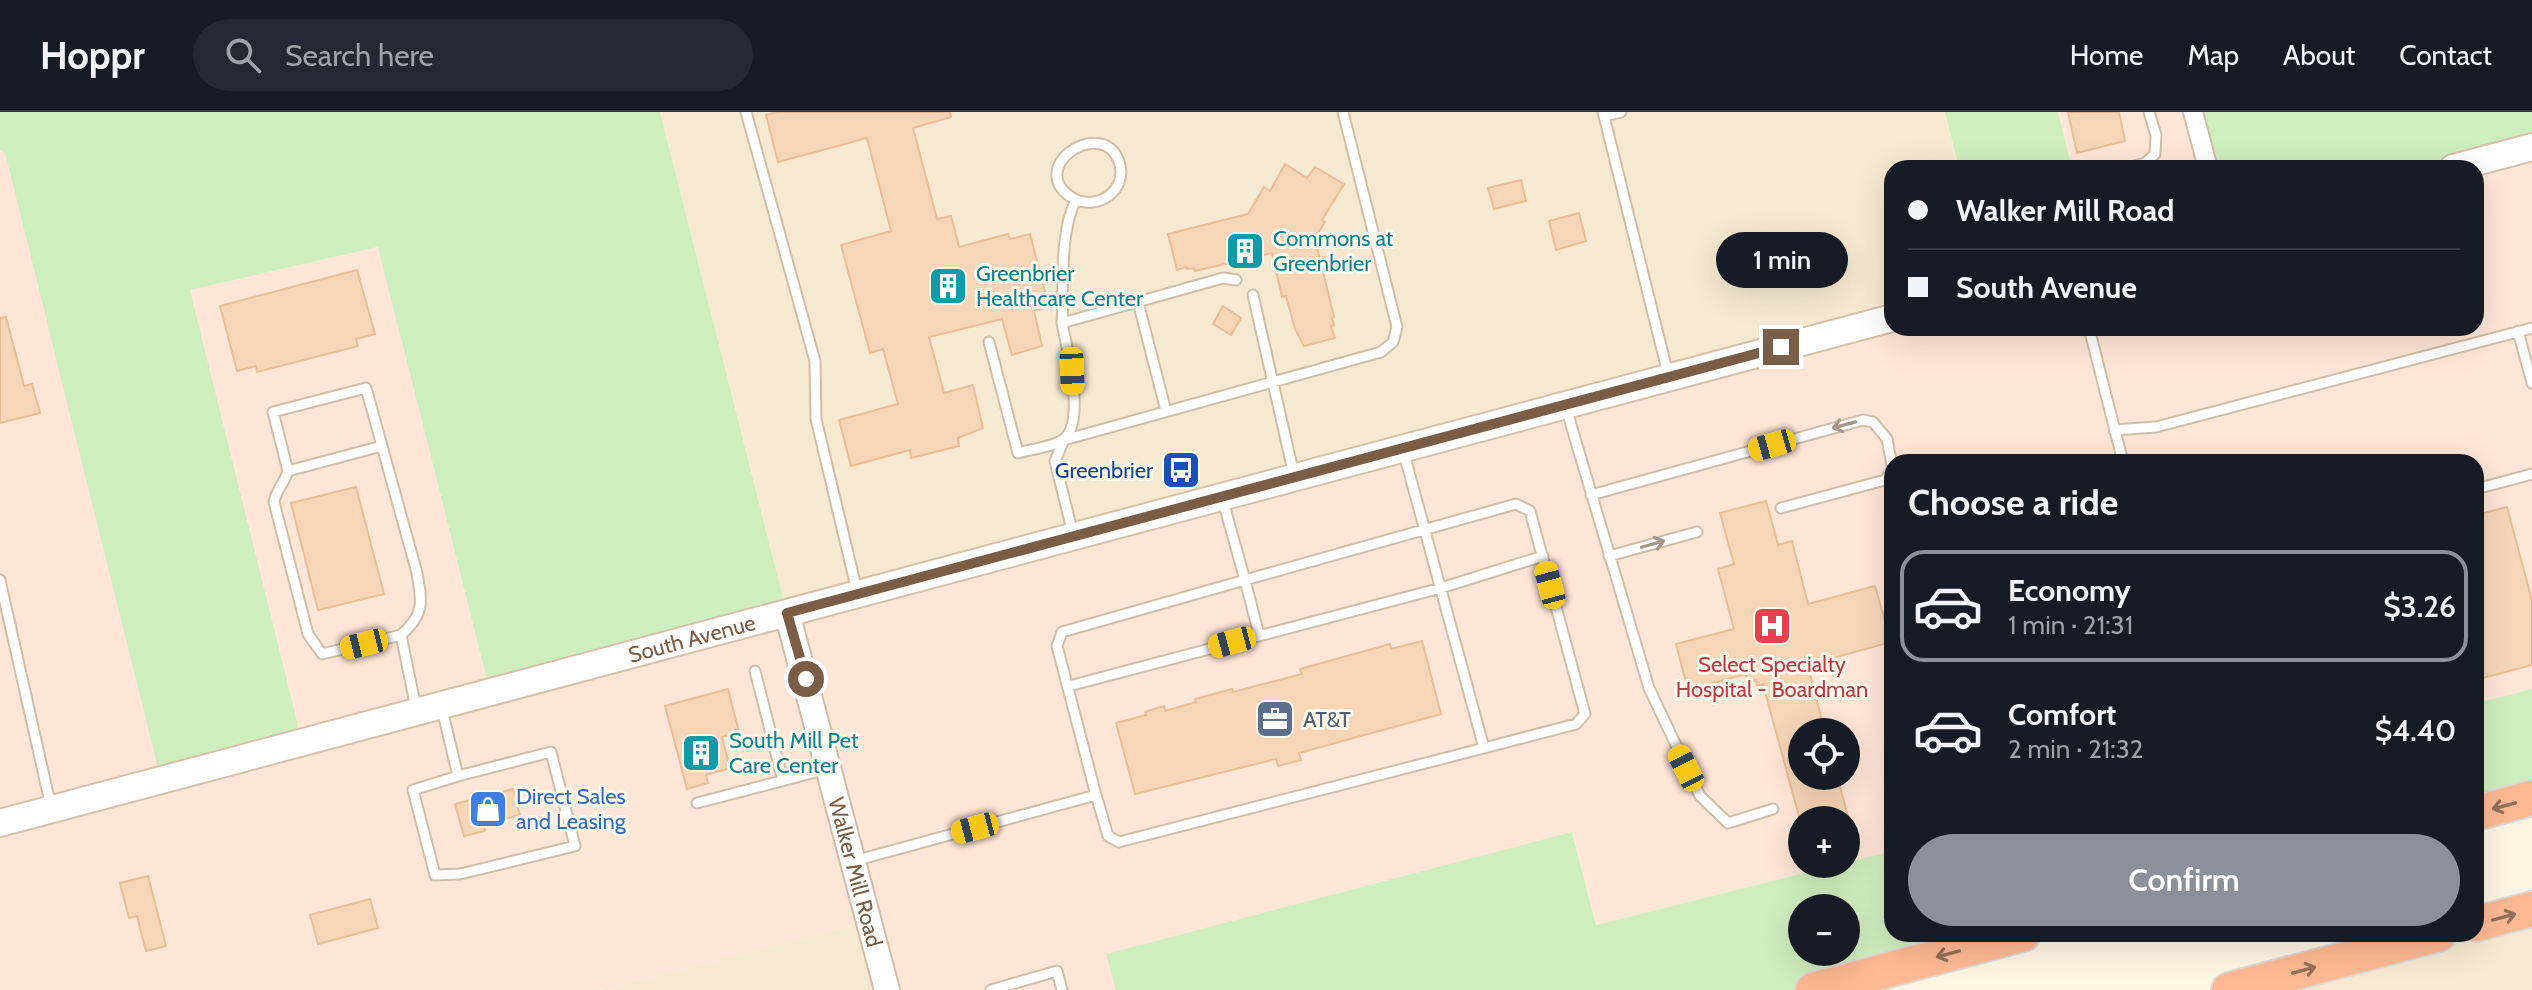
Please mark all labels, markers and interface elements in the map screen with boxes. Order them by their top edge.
search box [193,19,753,91]
text: Hoppr [40,32,145,79]
icon: search [221,33,265,77]
text: Search here [285,37,434,74]
text: Home [2070,38,2143,72]
text: Map [2187,38,2239,72]
text: About [2283,38,2355,72]
text: Contact [2399,38,2492,72]
text: Walker Mill Road [1956,192,2174,229]
place label: Commons at Greenbrier [1273,225,1394,277]
building icon: Commons at Greenbrier [1224,230,1266,272]
callout: 1 min [1715,231,1847,287]
text: 1 min [1753,244,1811,276]
place label: Greenbrier Healthcare Center [976,260,1143,312]
building icon: Greenbrier Healthcare Center [927,265,969,307]
text: South Avenue [1956,269,2137,306]
route end [1763,329,1799,365]
car [1059,347,1085,395]
one-way arrow [1832,418,1858,433]
car [1746,427,1798,463]
bus stop icon: Greenbrier [1160,449,1202,491]
place label: Greenbrier [1055,457,1153,484]
text: Choose a ride [1908,480,2118,524]
one-way arrow [1640,536,1666,551]
car [1532,559,1568,611]
icon: car [1912,570,1984,642]
text: Economy [2008,572,2131,609]
text: $3.26 [2383,588,2456,625]
hospital icon: Select Specialty Hospital - Boardman [1751,605,1793,647]
street label: South Avenue [625,608,758,668]
text: 1 min · 21:31 [2008,609,2133,641]
car [1206,624,1258,660]
car [338,627,390,661]
place label: Select Specialty Hospital - Boardman [1676,651,1868,703]
route start [788,661,824,697]
icon: car [1912,694,1984,766]
text: Comfort [2008,696,2116,733]
office icon: AT&T [1254,698,1296,740]
place label: AT&T [1303,706,1351,733]
text: $4.40 [2375,712,2456,749]
map controls [1788,718,1860,966]
button: locate [1788,718,1860,790]
place label: South Mill Pet Care Center [729,727,859,779]
building icon: South Mill Pet Care Center [680,732,722,774]
text: 2 min · 21:32 [2008,733,2143,765]
car [1664,741,1708,795]
place label: Direct Sales and Leasing [516,783,627,835]
shop icon: Direct Sales and Leasing [467,788,509,830]
street label: Walker Mill Road [823,794,888,950]
one-way arrow [2492,799,2517,814]
button: + [1788,806,1860,878]
car [949,810,1001,846]
button: Confirm [1908,834,2460,926]
button: − [1788,894,1860,966]
one-way arrow [2491,908,2516,923]
one-way arrow [1936,947,1962,962]
one-way arrow [2291,962,2317,977]

